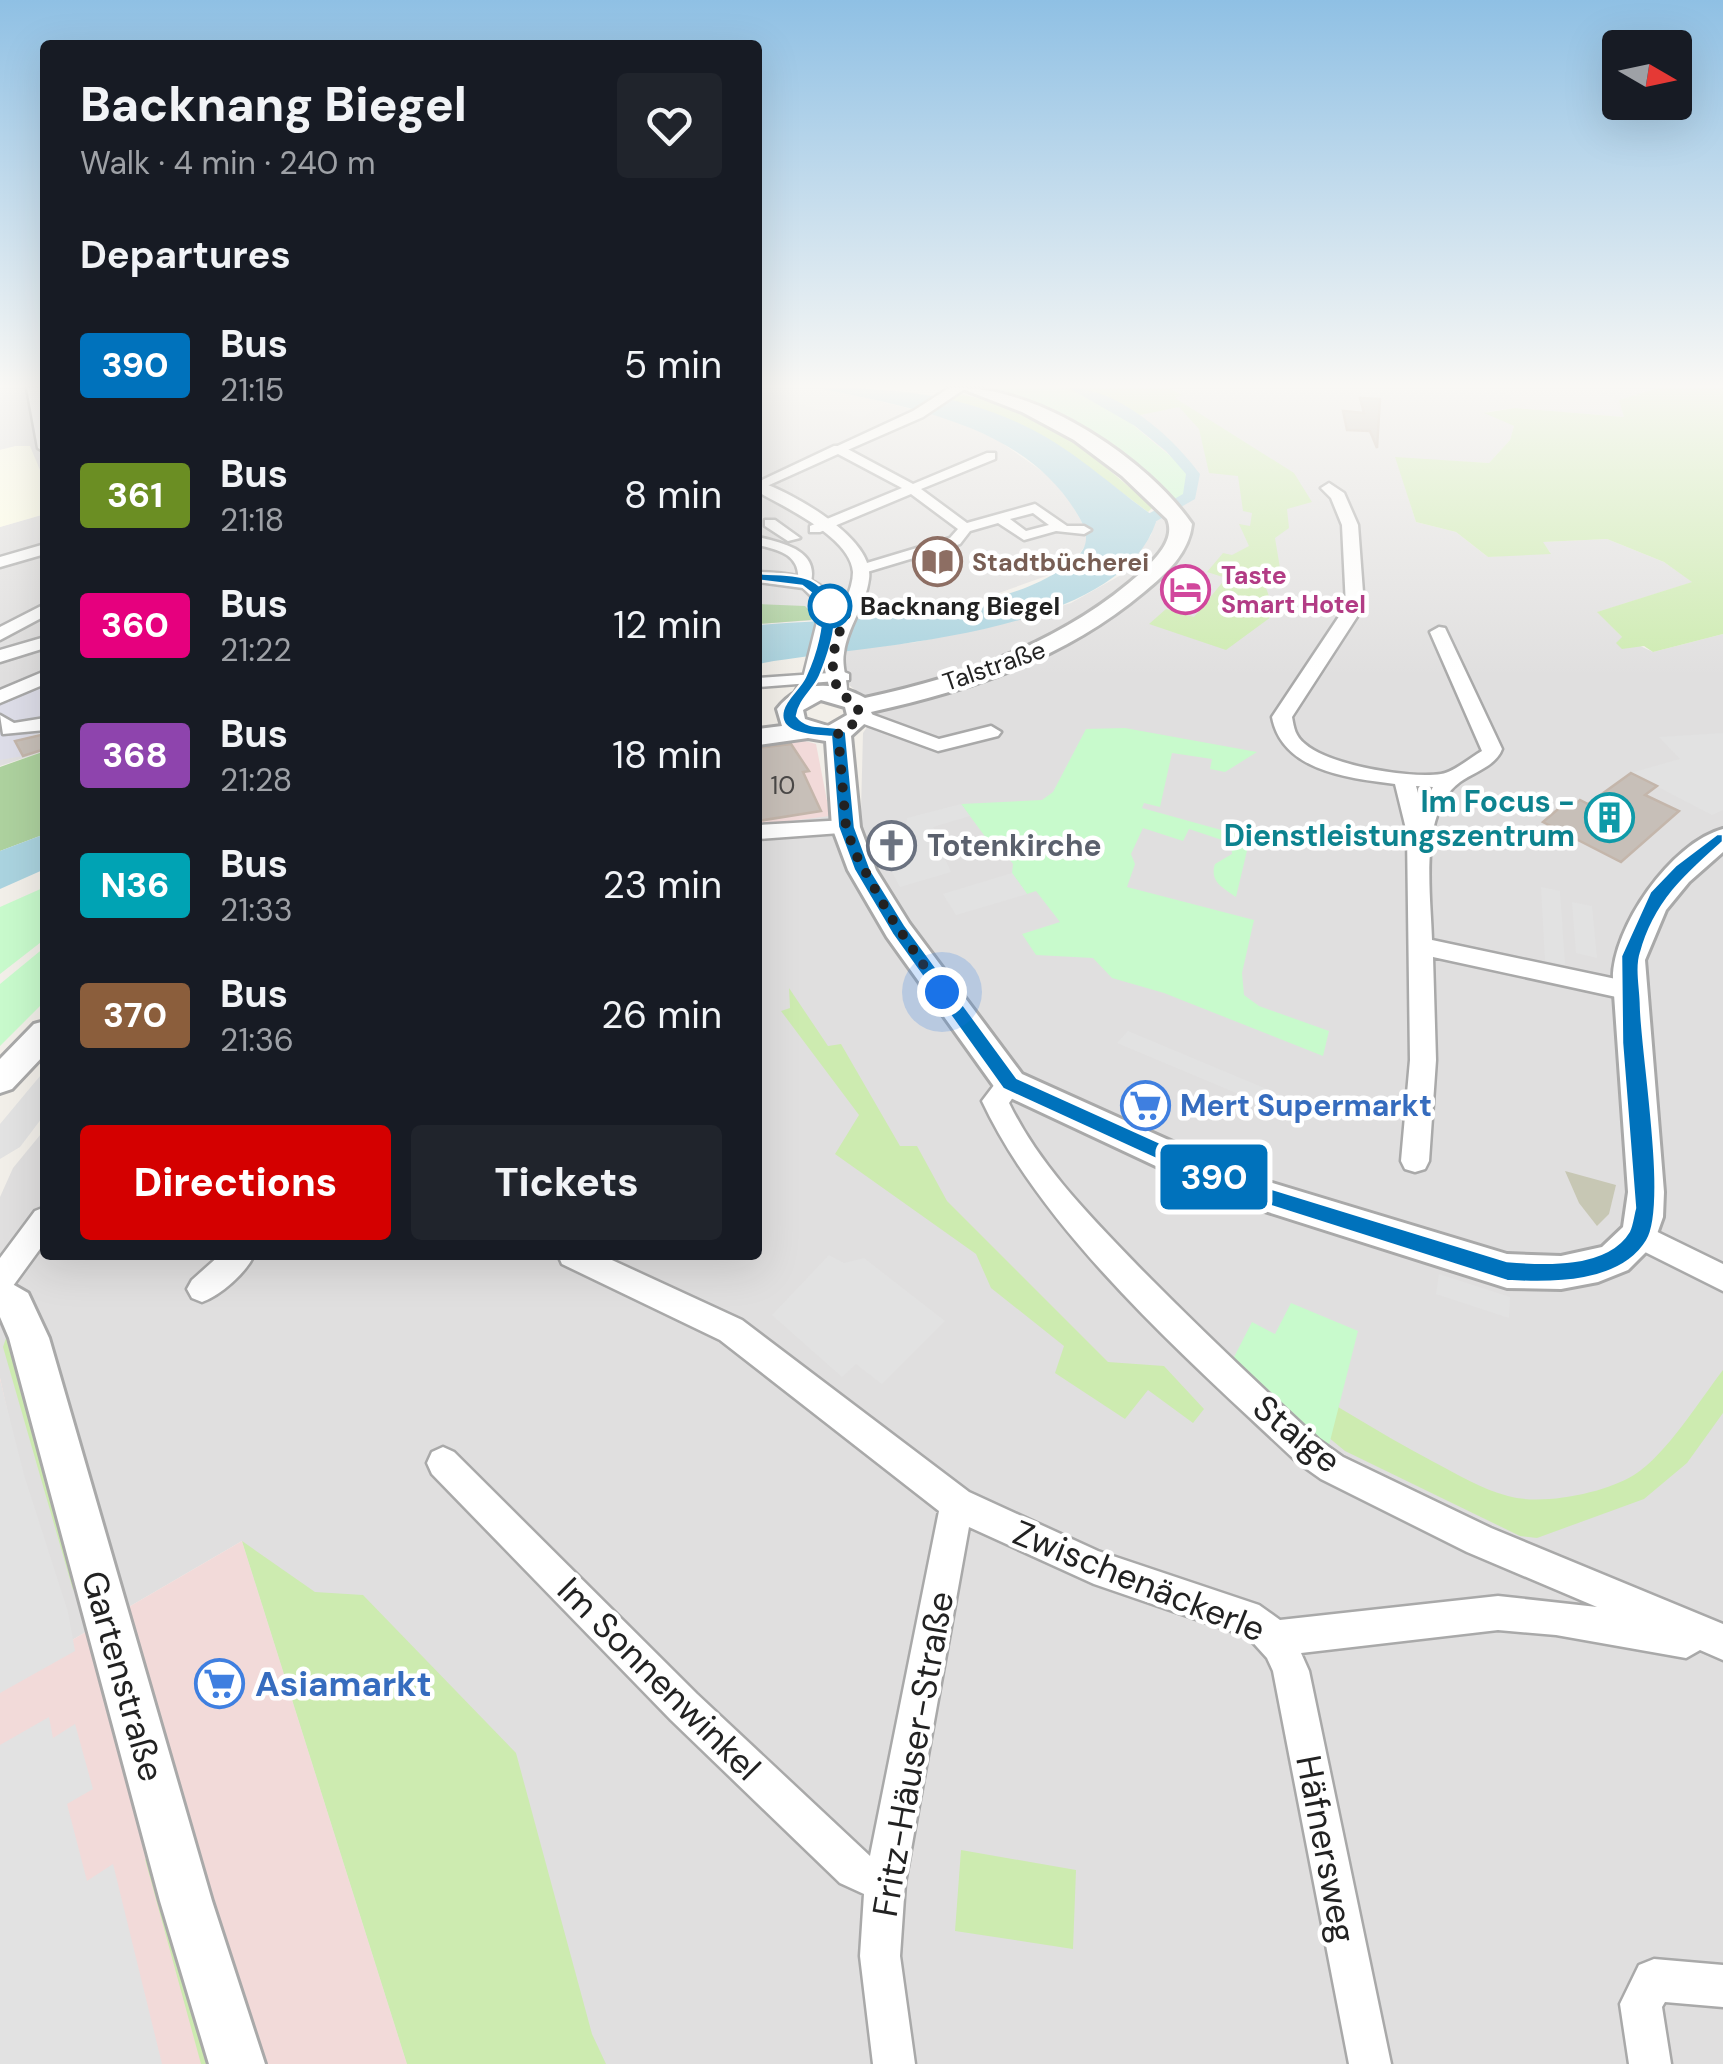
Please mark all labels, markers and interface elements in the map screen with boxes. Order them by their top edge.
north arrow [1602,30,1692,120]
map controls [1602,30,1692,120]
text: Backnang Biegel [80,73,467,136]
button: heart [617,73,722,178]
text: Walk · 4 min · 240 m [80,142,376,184]
text: Departures [80,230,291,280]
text: Bus [220,319,288,369]
text: 5 min [624,340,722,390]
text: 390 [101,342,169,388]
text: 21:15 [220,369,284,411]
text: Bus [220,449,288,499]
text: 8 min [624,470,722,520]
text: 361 [107,472,163,518]
text: 21:18 [220,499,284,541]
library icon: Stadtbücherei [911,536,963,588]
place label: Stadtbücherei [972,546,1149,579]
place label: Taste Smart Hotel [1221,559,1366,621]
hotel icon: Taste Smart Hotel [1160,563,1212,615]
text: Bus [220,579,288,629]
marker: Backnang Biegel [809,585,851,627]
place label: Backnang Biegel [860,590,1060,623]
text: 12 min [613,600,722,650]
text: 360 [101,602,169,648]
text: 21:22 [220,629,292,671]
street label: Talstraße [938,633,1050,699]
text: Bus [220,709,288,759]
text: 18 min [612,730,722,780]
text: 368 [102,732,168,778]
text: 21:28 [220,759,292,801]
house number: 10 [771,769,795,802]
place label: Im Focus - Dienstleistungszentrum [1224,782,1575,855]
building icon: Im Focus - Dienstleistungszentrum [1584,792,1636,844]
church icon: Totenkirche [866,819,918,871]
place label: Totenkirche [927,826,1102,865]
text: Bus [220,839,288,889]
text: 23 min [603,860,722,910]
text: N36 [101,862,169,908]
text: 21:33 [220,889,293,931]
your location [917,967,967,1017]
text: Bus [220,969,288,1019]
text: 26 min [601,990,722,1040]
text: 370 [103,992,167,1038]
text: 21:36 [220,1019,294,1061]
supermarket icon: Mert Supermarkt [1119,1079,1171,1131]
place label: Mert Supermarkt [1180,1086,1432,1125]
button: Directions [80,1125,391,1240]
button: Tickets [411,1125,722,1240]
line badge: 390 [1156,1144,1272,1210]
text: 390 [1180,1154,1248,1200]
street label: Staige [1244,1385,1350,1483]
street label: Zwischenäckerle [1006,1510,1272,1652]
street label: Gartenstraße [71,1565,175,1787]
street label: Im Sonnenwinkel [548,1568,770,1790]
street label: Fritz-Häuser-Straße [862,1588,964,1920]
supermarket icon: Asiamarkt [194,1658,246,1710]
place label: Asiamarkt [255,1661,432,1707]
street label: Häfnersweg [1285,1751,1367,1947]

